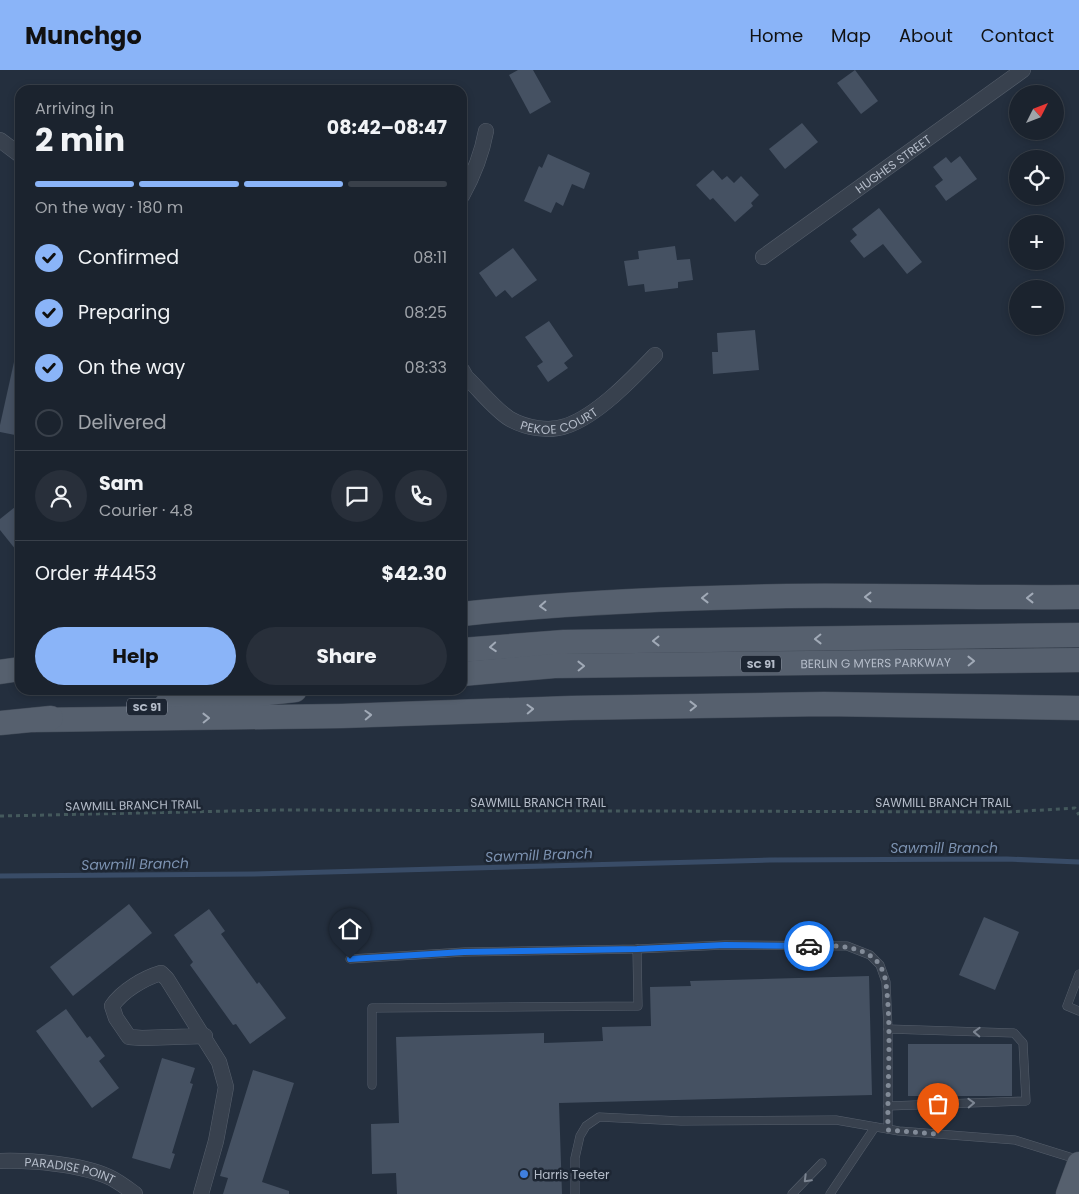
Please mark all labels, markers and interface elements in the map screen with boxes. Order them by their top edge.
text: Munchgo [25,19,142,52]
text: Home [749,23,803,48]
text: Map [831,23,871,48]
text: About [899,23,953,48]
text: Contact [981,23,1054,48]
north arrow [1009,85,1064,140]
map controls [1009,85,1064,335]
text: Arriving in [35,97,114,120]
text: 08:42–08:47 [327,114,447,141]
text: 2 min [35,117,125,162]
street label: HUGHES STREET [851,130,935,197]
button: locate [1009,150,1064,205]
text: On the way · 180 m [35,196,183,219]
button: + [1009,215,1064,270]
icon: check [35,244,63,272]
text: Confirmed [78,244,179,271]
text: 08:11 [413,246,447,269]
button: − [1009,280,1064,335]
icon: check [35,299,63,327]
text: Preparing [78,299,170,326]
text: 08:25 [404,301,447,324]
icon: check [35,354,63,382]
text: On the way [78,354,185,381]
text: 08:33 [405,356,447,379]
street label: PEKOE COURT [518,403,601,437]
text: Delivered [78,409,167,436]
button: person [35,470,87,522]
text: Sam [99,470,144,497]
button: chat [331,470,383,522]
button: phone [395,470,447,522]
text: Courier · 4.8 [99,499,193,522]
text: Order #4453 [35,560,157,587]
text: $42.30 [382,560,447,587]
one-way arrow [864,592,872,602]
one-way arrow [701,593,709,603]
one-way arrow [1026,593,1034,603]
one-way arrow [539,600,547,611]
button: Help [35,627,236,685]
button: Share [246,627,447,685]
one-way arrow [814,633,822,644]
one-way arrow [651,636,659,646]
one-way arrow [489,642,497,653]
street label: BERLIN G MYERS PARKWAY [800,653,951,672]
road number: SC 91 [741,656,781,672]
one-way arrow [968,656,975,666]
one-way arrow [578,661,585,671]
road number: SC 91 [127,698,167,716]
one-way arrow [690,701,697,711]
one-way arrow [527,704,535,714]
one-way arrow [364,710,372,720]
one-way arrow [202,713,210,723]
street label: SAWMILL BRANCH TRAIL [470,794,606,811]
street label: SAWMILL BRANCH TRAIL [875,794,1011,811]
street label: SAWMILL BRANCH TRAIL [65,795,201,815]
water label: Sawmill Branch [890,838,998,858]
water label: Sawmill Branch [485,843,593,867]
water label: Sawmill Branch [81,853,189,875]
pin [329,908,371,959]
icon: home [336,915,364,943]
courier [784,921,834,971]
icon: car [795,932,823,960]
one-way arrow [973,1027,980,1037]
pin [917,1083,959,1134]
icon: bag [924,1090,952,1118]
one-way arrow [968,1098,975,1108]
street label: PARADISE POINT [24,1153,119,1188]
place label: Harris Teeter [534,1166,610,1183]
marker: Harris Teeter [518,1168,530,1180]
one-way arrow [804,1173,813,1182]

